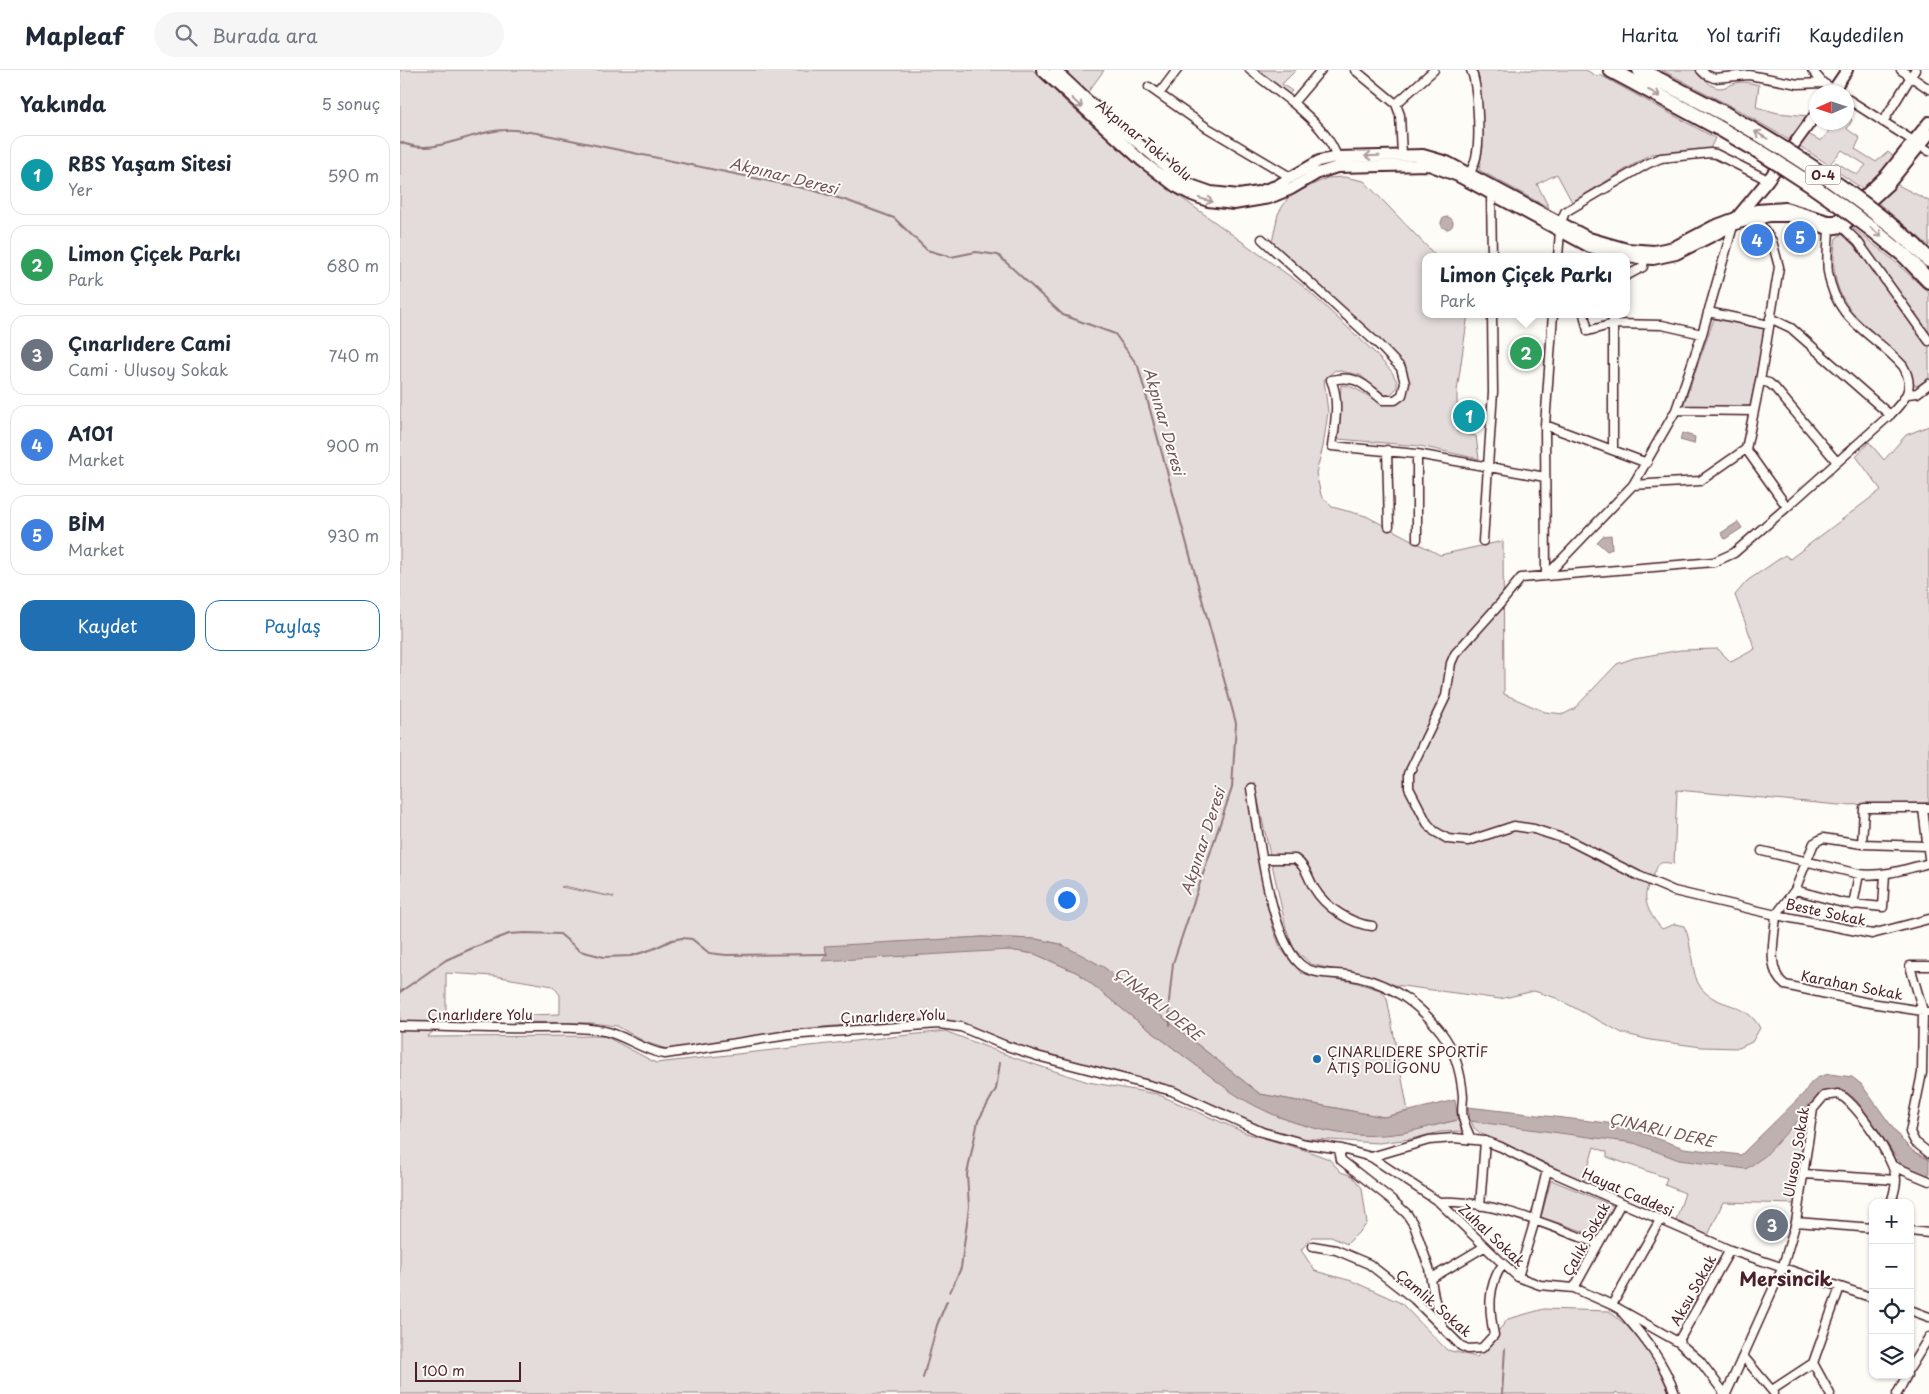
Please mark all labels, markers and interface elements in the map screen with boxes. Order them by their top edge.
search box [154,12,504,57]
text: Mapleaf [25,17,124,53]
icon: search [172,21,200,49]
text: Burada ara [212,21,318,49]
text: Harita [1621,21,1678,48]
text: Yol tarifi [1706,21,1781,48]
text: Kaydedilen [1809,21,1904,48]
north arrow [1809,85,1854,130]
text: Yakında [20,87,106,119]
one-way arrow [1646,89,1661,99]
text: 5 sonuç [321,91,380,115]
street label: Akpınar Toki Yolu [1092,95,1196,185]
one-way arrow [1071,97,1083,109]
one-way arrow [1755,129,1769,139]
text: RBS Yaşam Sitesi [68,149,231,177]
water label: Akpınar Deresi [727,150,843,200]
one-way arrow [1365,152,1381,161]
text: 1 [33,163,41,187]
text: 590 m [327,163,379,187]
road number: O-4 [1806,166,1840,184]
text: Yer [68,177,92,201]
one-way arrow [1198,196,1214,205]
pin: 5 [1784,218,1816,256]
pin: 4 [1741,221,1773,259]
one-way arrow [1869,226,1882,237]
text: Limon Çiçek Parkı [68,239,241,267]
text: 2 [31,253,43,277]
text: 680 m [326,253,379,277]
popup [1422,253,1630,318]
text: Limon Çiçek Parkı [1440,260,1612,288]
text: Park [68,267,104,291]
text: Park [1440,288,1475,312]
text: Çınarlıdere Cami [68,329,231,357]
pin: 2 [1510,334,1542,372]
text: 3 [32,343,42,367]
text: 740 m [329,343,379,367]
text: Cami · Ulusoy Sokak [68,357,228,381]
water label: Akpınar Deresi [1139,365,1192,480]
pin: 1 [1453,397,1485,435]
text: A101 [68,419,113,447]
text: 4 [32,433,42,457]
text: 900 m [326,433,379,457]
text: Market [68,447,124,471]
text: BİM [68,509,105,537]
text: 5 [32,523,42,547]
text: 930 m [327,523,379,547]
text: Market [68,537,124,561]
button: Kaydet [20,600,195,651]
button: Paylaş [205,600,380,651]
water label: Akpınar Deresi [1174,782,1231,897]
your location [1054,887,1080,913]
street label: Beste Sokak [1784,893,1868,931]
water label: ÇINARLI DERE [1110,960,1210,1047]
street label: Karahan Sokak [1799,965,1905,1005]
street label: Çınarlıdere Yolu [427,1004,533,1025]
street label: Çınarlıdere Yolu [840,1004,946,1028]
place label: ÇINARLIDERE SPORTİF ATIŞ POLİGONU [1327,1041,1488,1078]
marker: ÇINARLIDERE SPORTİF ATIŞ POLİGONU [1311,1053,1323,1065]
street label: Ulusoy Sokak [1778,1105,1814,1199]
water label: ÇINARLI DERE [1607,1106,1719,1153]
street label: Hayat Caddesi [1579,1162,1677,1222]
street label: Çalık Sokak [1557,1198,1615,1280]
street label: Zuhal Sokak [1454,1199,1530,1271]
map controls [1869,1199,1914,1379]
button: + [1869,1199,1914,1244]
pin: 3 [1756,1206,1788,1244]
button: − [1869,1244,1914,1289]
street label: Aksu Sokak [1665,1251,1721,1329]
street label: Çamlık Sokak [1392,1264,1476,1342]
district label: Mersincik [1739,1264,1833,1292]
button: locate [1869,1289,1914,1334]
button: layers [1869,1334,1914,1379]
scale bar [415,1359,521,1382]
text: 100 m [422,1360,465,1381]

